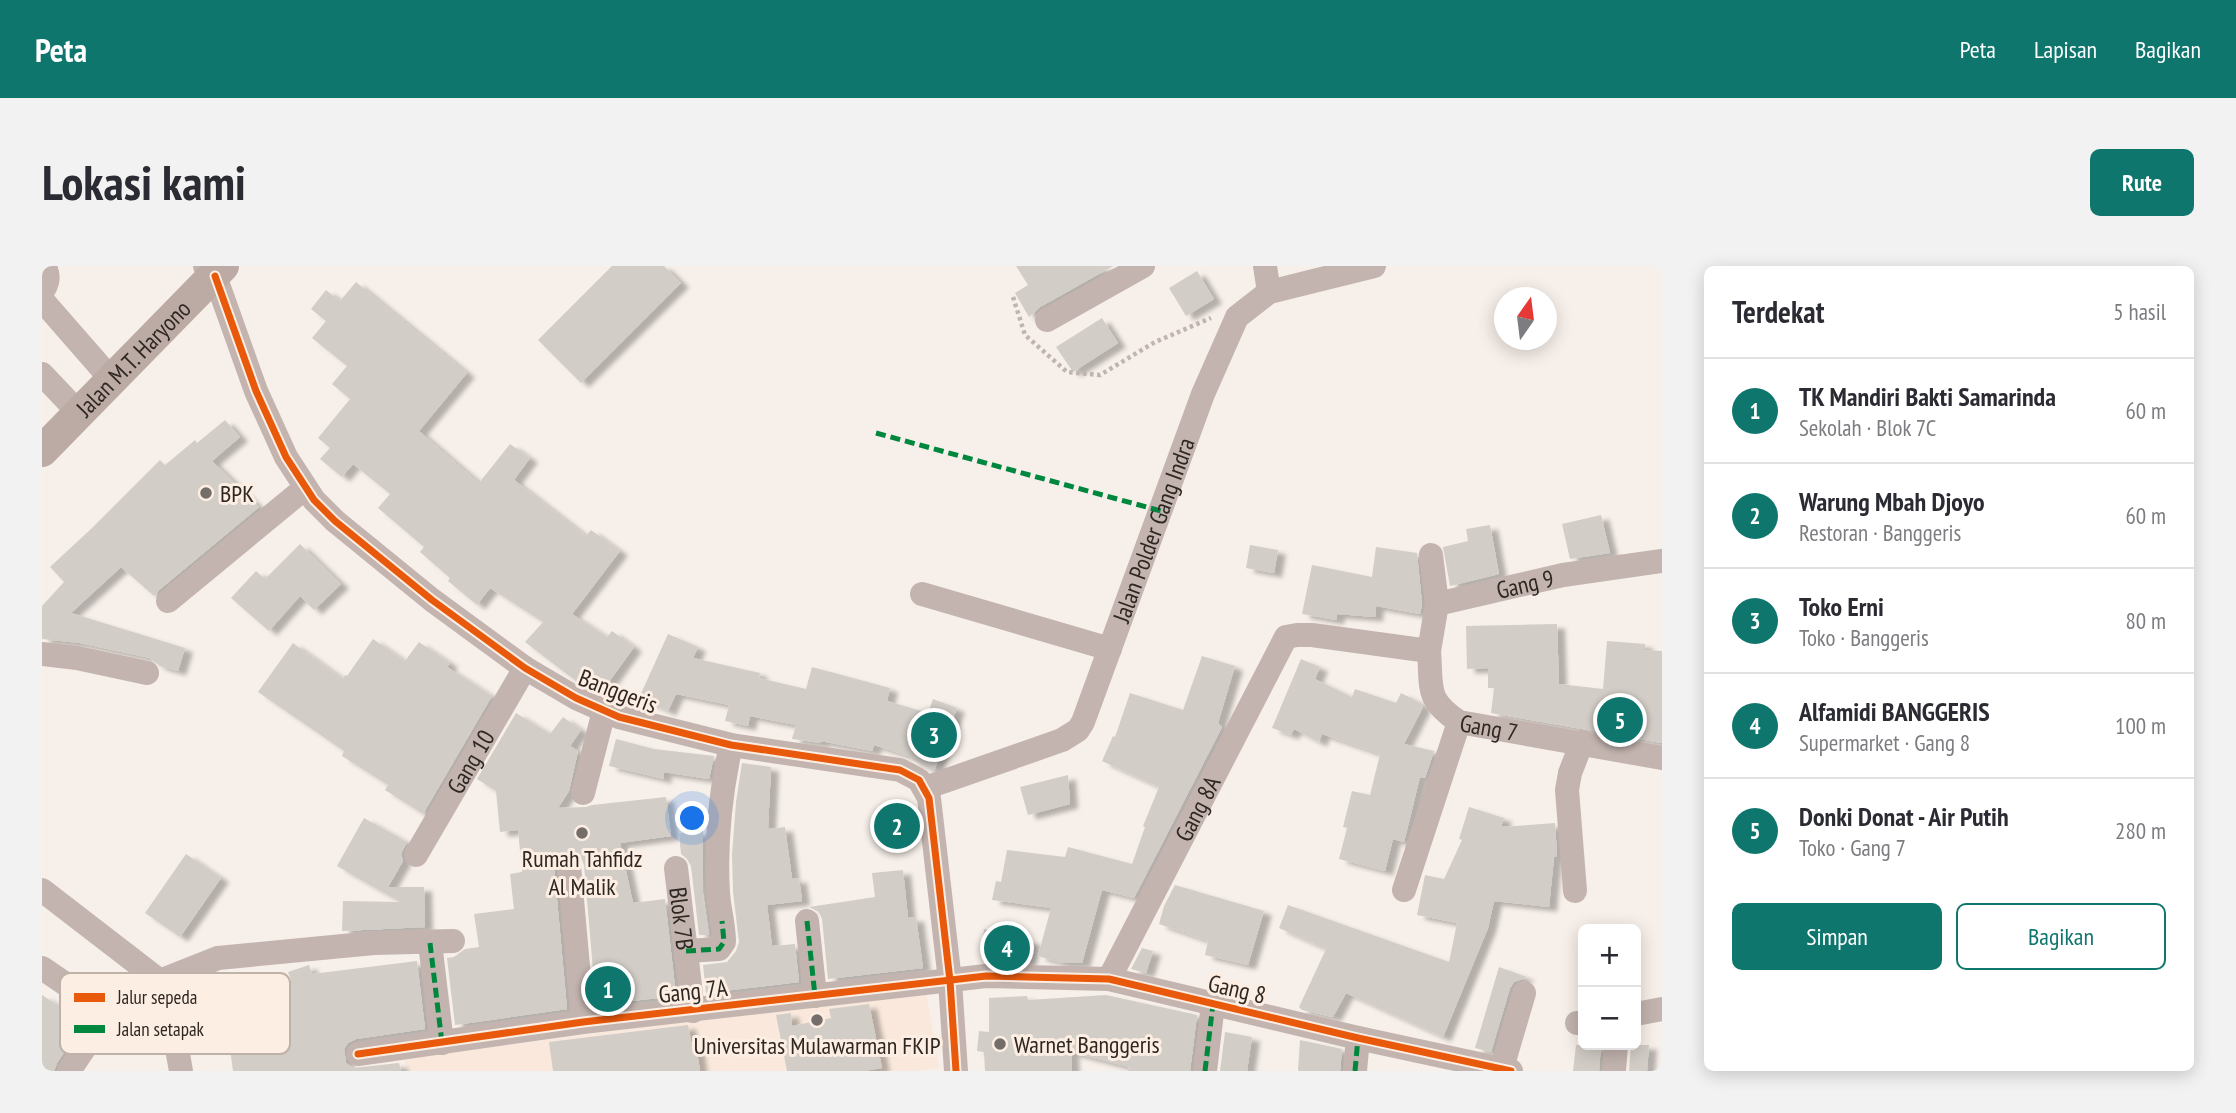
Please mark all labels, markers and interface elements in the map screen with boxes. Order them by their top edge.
text: Peta [35,28,87,71]
text: Peta [1960,34,1996,65]
text: Lapisan [2034,34,2097,65]
text: Bagikan [2135,34,2201,65]
button: Rute [2090,149,2194,216]
text: Lokasi kami [42,150,246,214]
north arrow [1494,287,1557,350]
text: Terdekat [1732,292,1824,331]
street label: Jalan M.T. Haryono [68,293,197,424]
text: 5 hasil [2113,297,2166,326]
text: TK Mandiri Bakti Samarinda [1799,380,2056,413]
text: 1 [1750,396,1761,425]
text: 60 m [2125,396,2166,425]
text: Sekolah · Blok 7C [1799,413,1936,442]
street label: Jalan Polder Gang Indra [1105,433,1201,628]
place label: BPK [220,478,254,509]
marker: BPK [198,485,214,501]
text: Warung Mbah Djoyo [1799,485,1984,518]
text: 2 [1750,501,1761,530]
text: 60 m [2125,501,2166,530]
text: Restoran · Banggeris [1799,518,1961,547]
street label: Gang 9 [1493,562,1557,605]
text: Toko Erni [1799,590,1884,623]
text: 3 [1750,606,1761,635]
text: 80 m [2125,606,2166,635]
text: Toko · Banggeris [1799,623,1929,652]
street label: Banggeris [574,662,662,720]
pin: 5 [1597,694,1643,746]
text: Alfamidi BANGGERIS [1799,695,1990,728]
street label: Gang 7 [1458,707,1520,748]
pin: 3 [911,709,957,761]
text: 4 [1750,711,1761,740]
text: 100 m [2115,711,2166,740]
street label: Gang 10 [440,724,501,799]
text: Supermarket · Gang 8 [1799,728,1970,757]
street label: Gang 8A [1167,770,1227,847]
pin: 2 [874,800,920,852]
text: Donki Donat - Air Putih [1799,800,2009,833]
your location [675,801,709,835]
text: 5 [1750,816,1761,845]
text: 280 m [2115,816,2166,845]
marker: Rumah Tahfidz Al Malik [574,825,590,841]
text: Toko · Gang 7 [1799,833,1906,862]
place label: Rumah Tahfidz Al Malik [522,843,642,902]
street label: Blok 7B [663,885,701,952]
button: Simpan [1732,903,1942,970]
button: Bagikan [1956,903,2166,970]
pin: 4 [984,922,1030,974]
map controls [1578,924,1641,1050]
button: + [1578,924,1641,987]
pin: 1 [585,963,631,1015]
street label: Gang 8 [1205,967,1269,1011]
street label: Gang 7A [657,972,730,1010]
legend [60,973,290,1054]
text: Jalur sepeda [116,985,197,1009]
button: − [1578,987,1641,1050]
marker: Universitas Mulawarman FKIP [809,1012,825,1028]
text: Jalan setapak [116,1017,205,1041]
place label: Warnet Banggeris [1014,1029,1160,1060]
place label: Universitas Mulawarman FKIP [693,1030,941,1061]
marker: Warnet Banggeris [992,1036,1008,1052]

